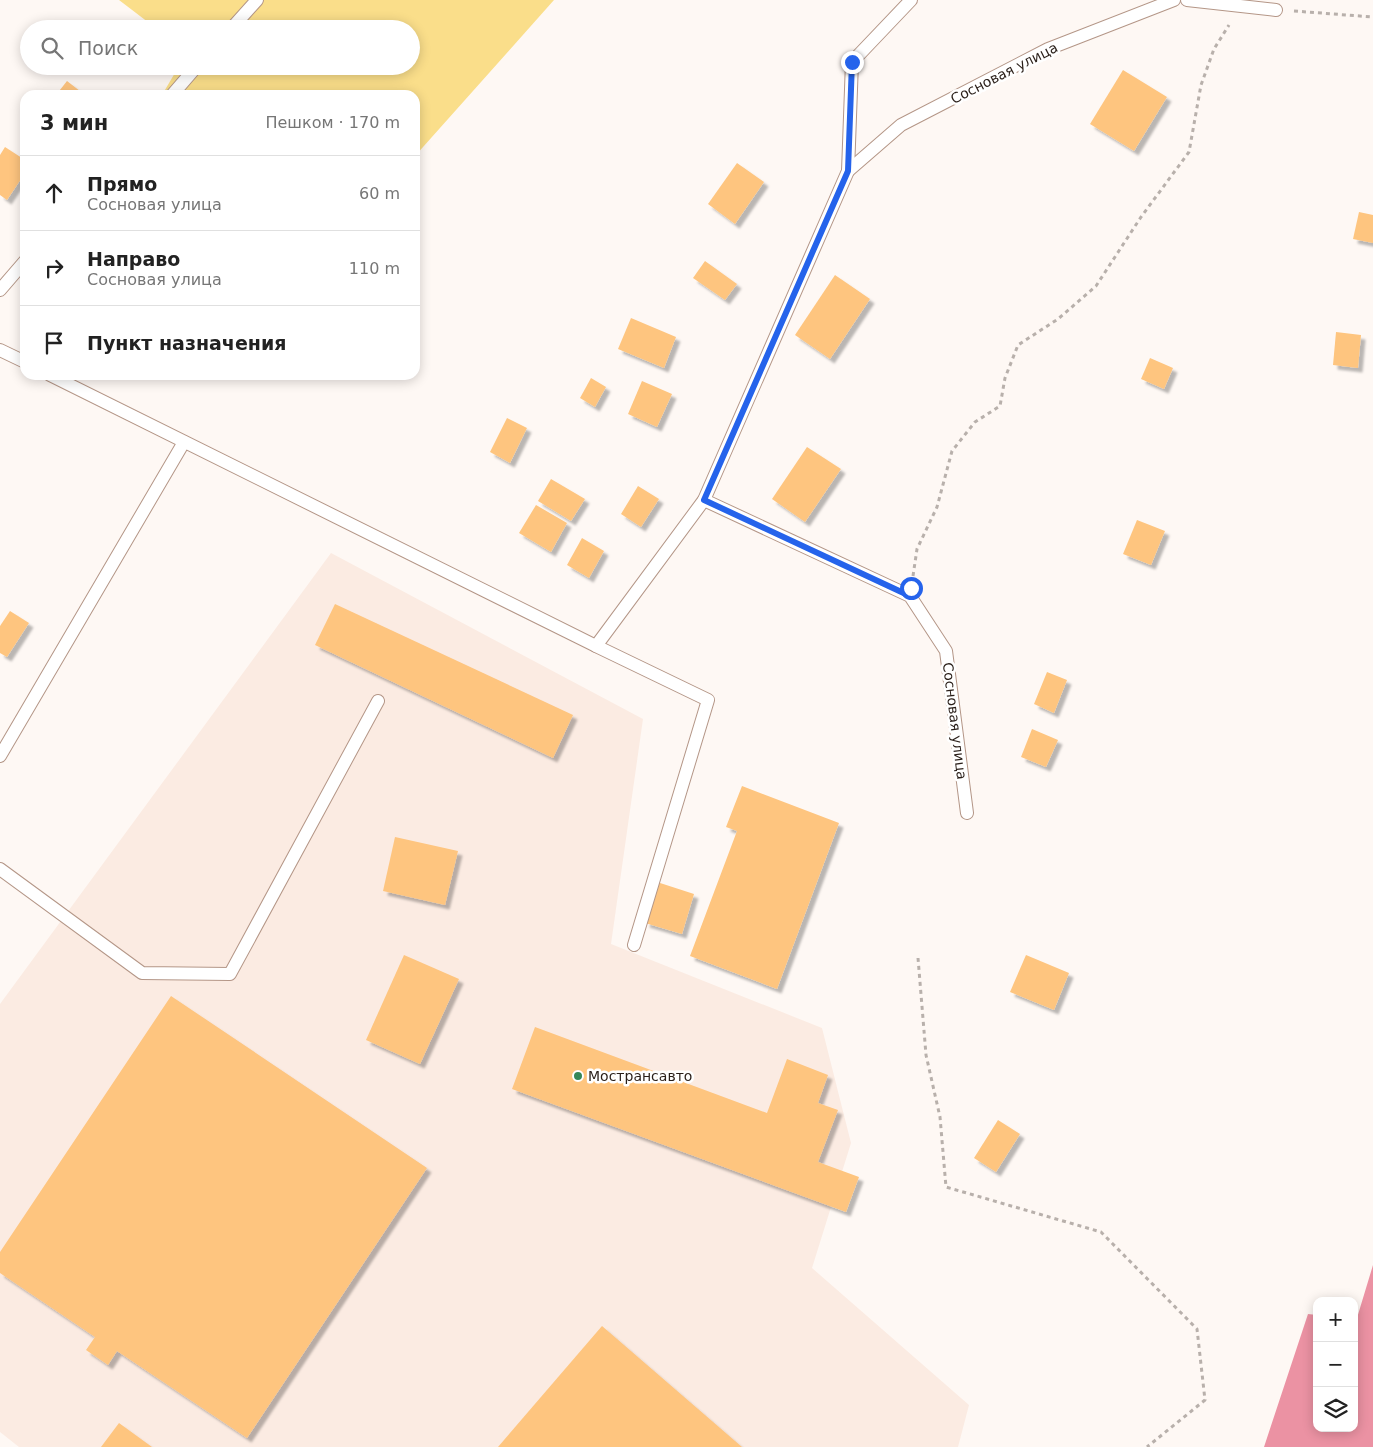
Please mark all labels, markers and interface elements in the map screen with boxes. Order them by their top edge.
search box [20,20,420,75]
icon: search [38,34,66,62]
text: Поиск [78,37,138,59]
street label: Сосновая улица [948,39,1060,107]
route end [841,51,864,74]
text: 3 мин [40,111,108,135]
text: Пешком · 170 m [265,113,400,132]
text: Прямо [87,173,157,195]
icon: ahead [40,179,68,207]
text: 60 m [359,184,400,203]
text: Сосновая улица [87,195,222,214]
text: Направо [87,248,180,270]
icon: right [40,254,68,282]
text: 110 m [349,259,400,278]
text: Сосновая улица [87,270,222,289]
icon: arrive [40,329,68,357]
text: Пункт назначения [87,332,286,354]
route start [900,577,923,600]
street label: Сосновая улица [940,662,970,780]
place label: Мострансавто [588,1068,692,1084]
marker: Мострансавто [572,1070,584,1082]
map controls [1313,1297,1358,1432]
button: + [1313,1297,1358,1342]
button: − [1313,1342,1358,1387]
button: layers [1313,1387,1358,1432]

